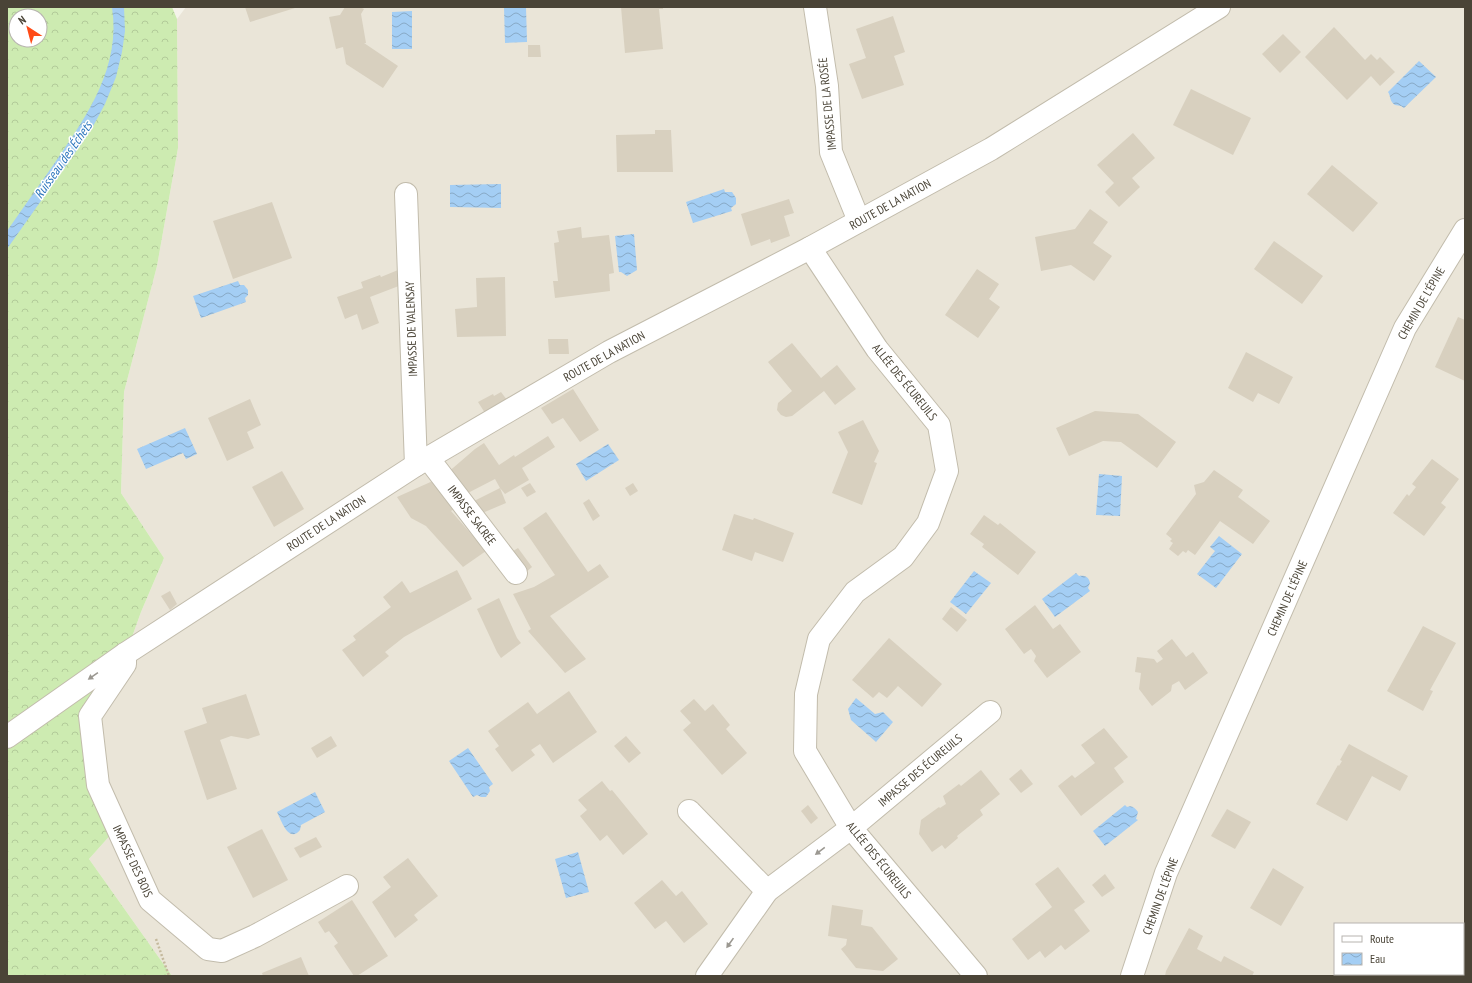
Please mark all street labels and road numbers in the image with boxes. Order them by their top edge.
street label: IMPASSE DE LA ROSÉE [815,57,839,151]
street label: ROUTE DE LA NATION [847,175,933,233]
street label: CHEMIN DE L'ÉPINE [1394,264,1448,342]
street label: IMPASSE DE VALENSAY [402,280,420,377]
street label: ROUTE DE LA NATION [561,327,647,385]
street label: ALLÉE DES ÉCUREUILS [869,341,941,423]
street label: IMPASSE SACRÉE [445,482,499,548]
street label: ROUTE DE LA NATION [284,492,368,554]
street label: CHEMIN DE L'ÉPINE [1264,558,1310,638]
street label: IMPASSE DES ÉCUREUILS [875,731,965,809]
street label: ALLÉE DES ÉCUREUILS [843,819,915,901]
street label: IMPASSE DES BOIS [110,822,156,900]
street label: CHEMIN DE L'ÉPINE [1139,855,1181,937]

